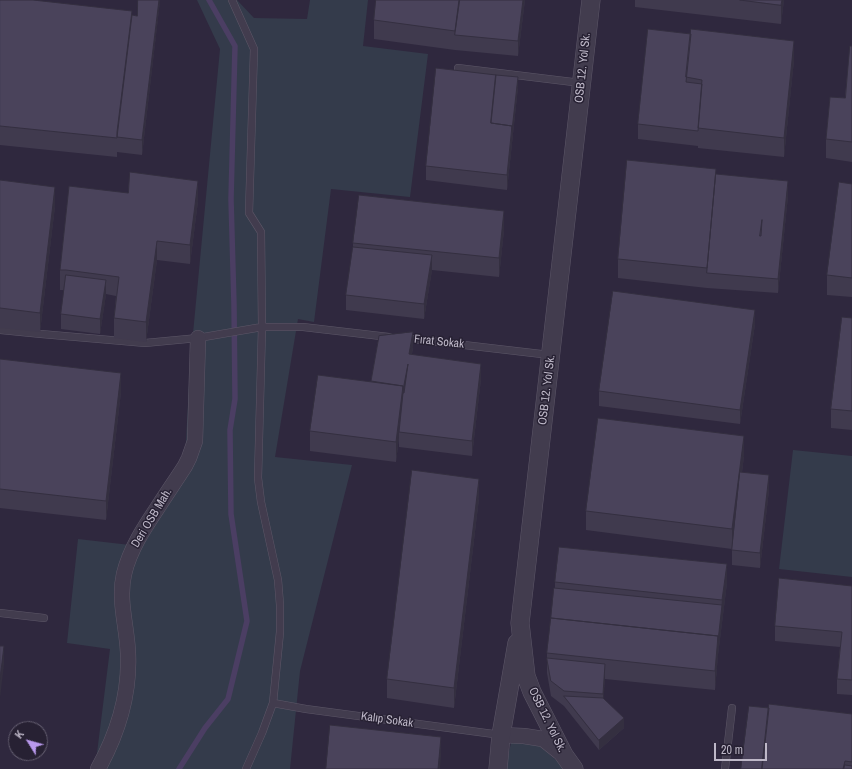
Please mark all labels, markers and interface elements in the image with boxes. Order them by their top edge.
street label: OSB 12. Yol Sk. [572,32,594,104]
street label: Fırat Sokak [413,332,465,352]
street label: OSB 12. Yol Sk. [536,354,558,426]
street label: Deri OSB Mah. [129,486,175,550]
street label: OSB 12. Yol Sk. [525,685,569,755]
street label: Kalıp Sokak [360,709,414,731]
north arrow [8,721,48,761]
text: K [12,728,27,741]
scale bar [716,735,769,761]
text: 20 m [721,742,743,758]

